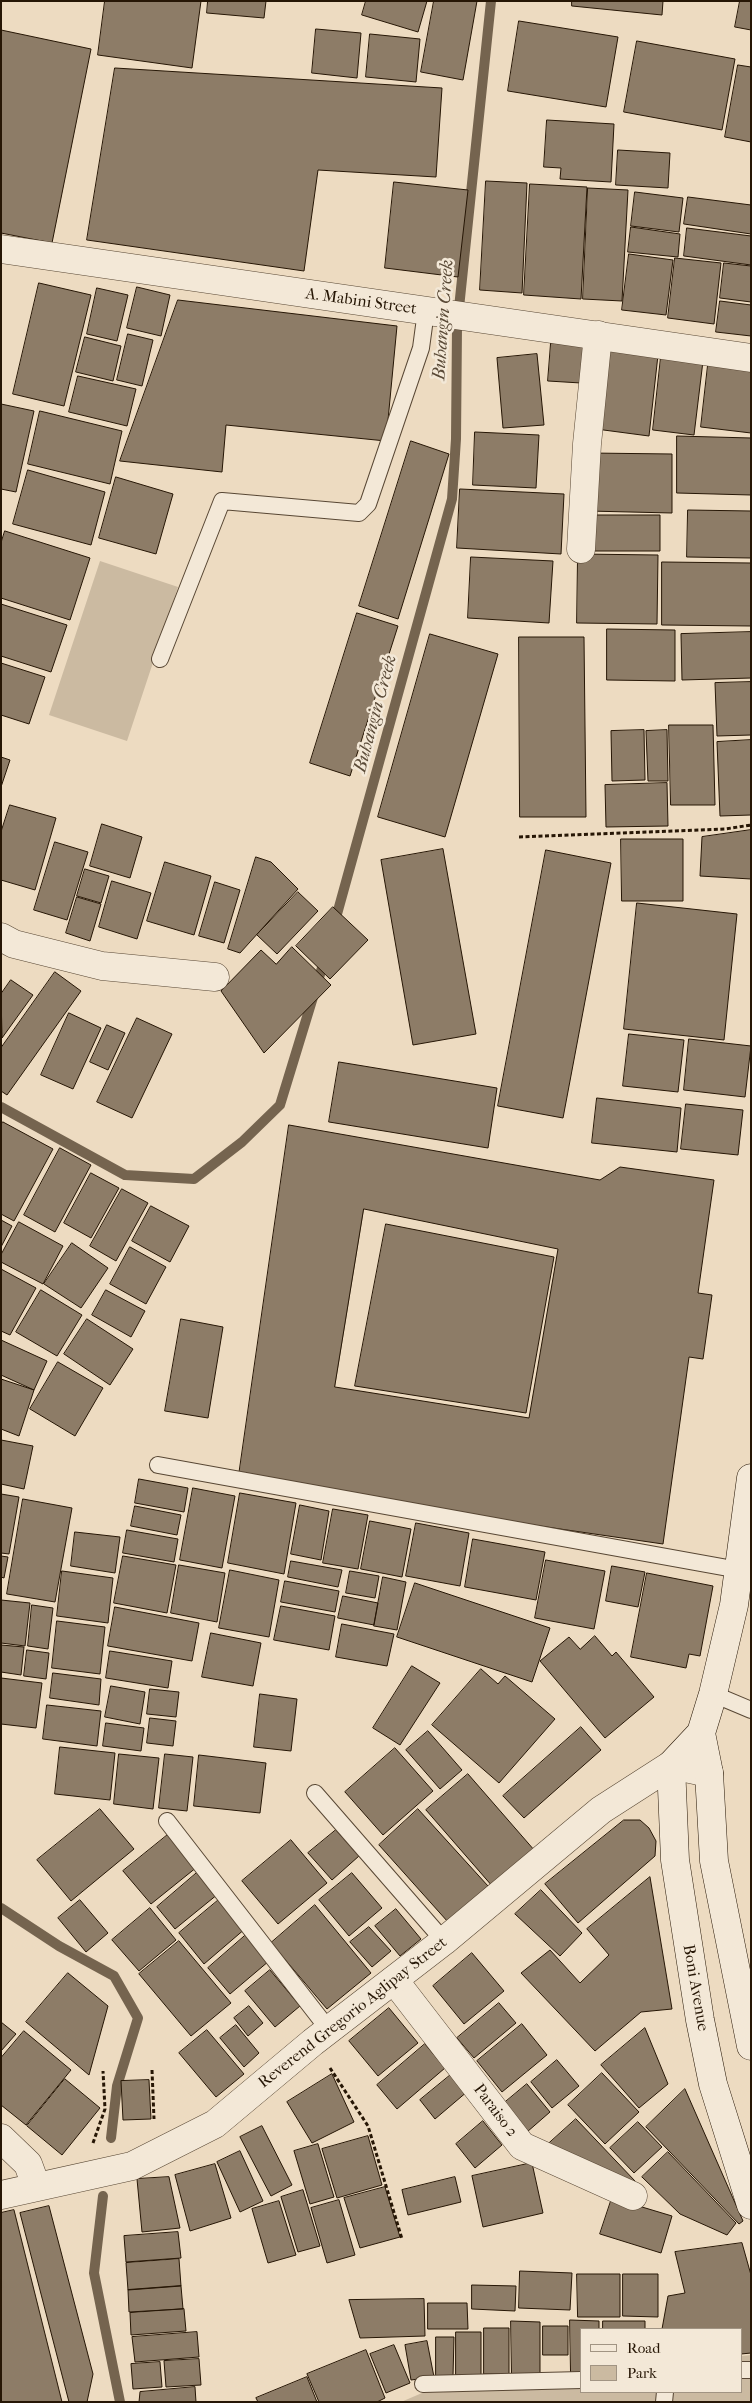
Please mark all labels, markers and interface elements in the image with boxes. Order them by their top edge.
water label: Buhangin Creek [429,259,459,381]
street label: A. Mabini Street [304,285,418,319]
water label: Buhangin Creek [350,653,402,775]
street label: Reverend Gregorio Aglipay Street [255,1933,451,2093]
street label: Boni Avenue [678,1943,712,2033]
street label: Paraiso 2 [469,2081,521,2141]
legend [580,2328,742,2393]
text: Road [627,2339,660,2357]
text: Park [627,2364,657,2382]

